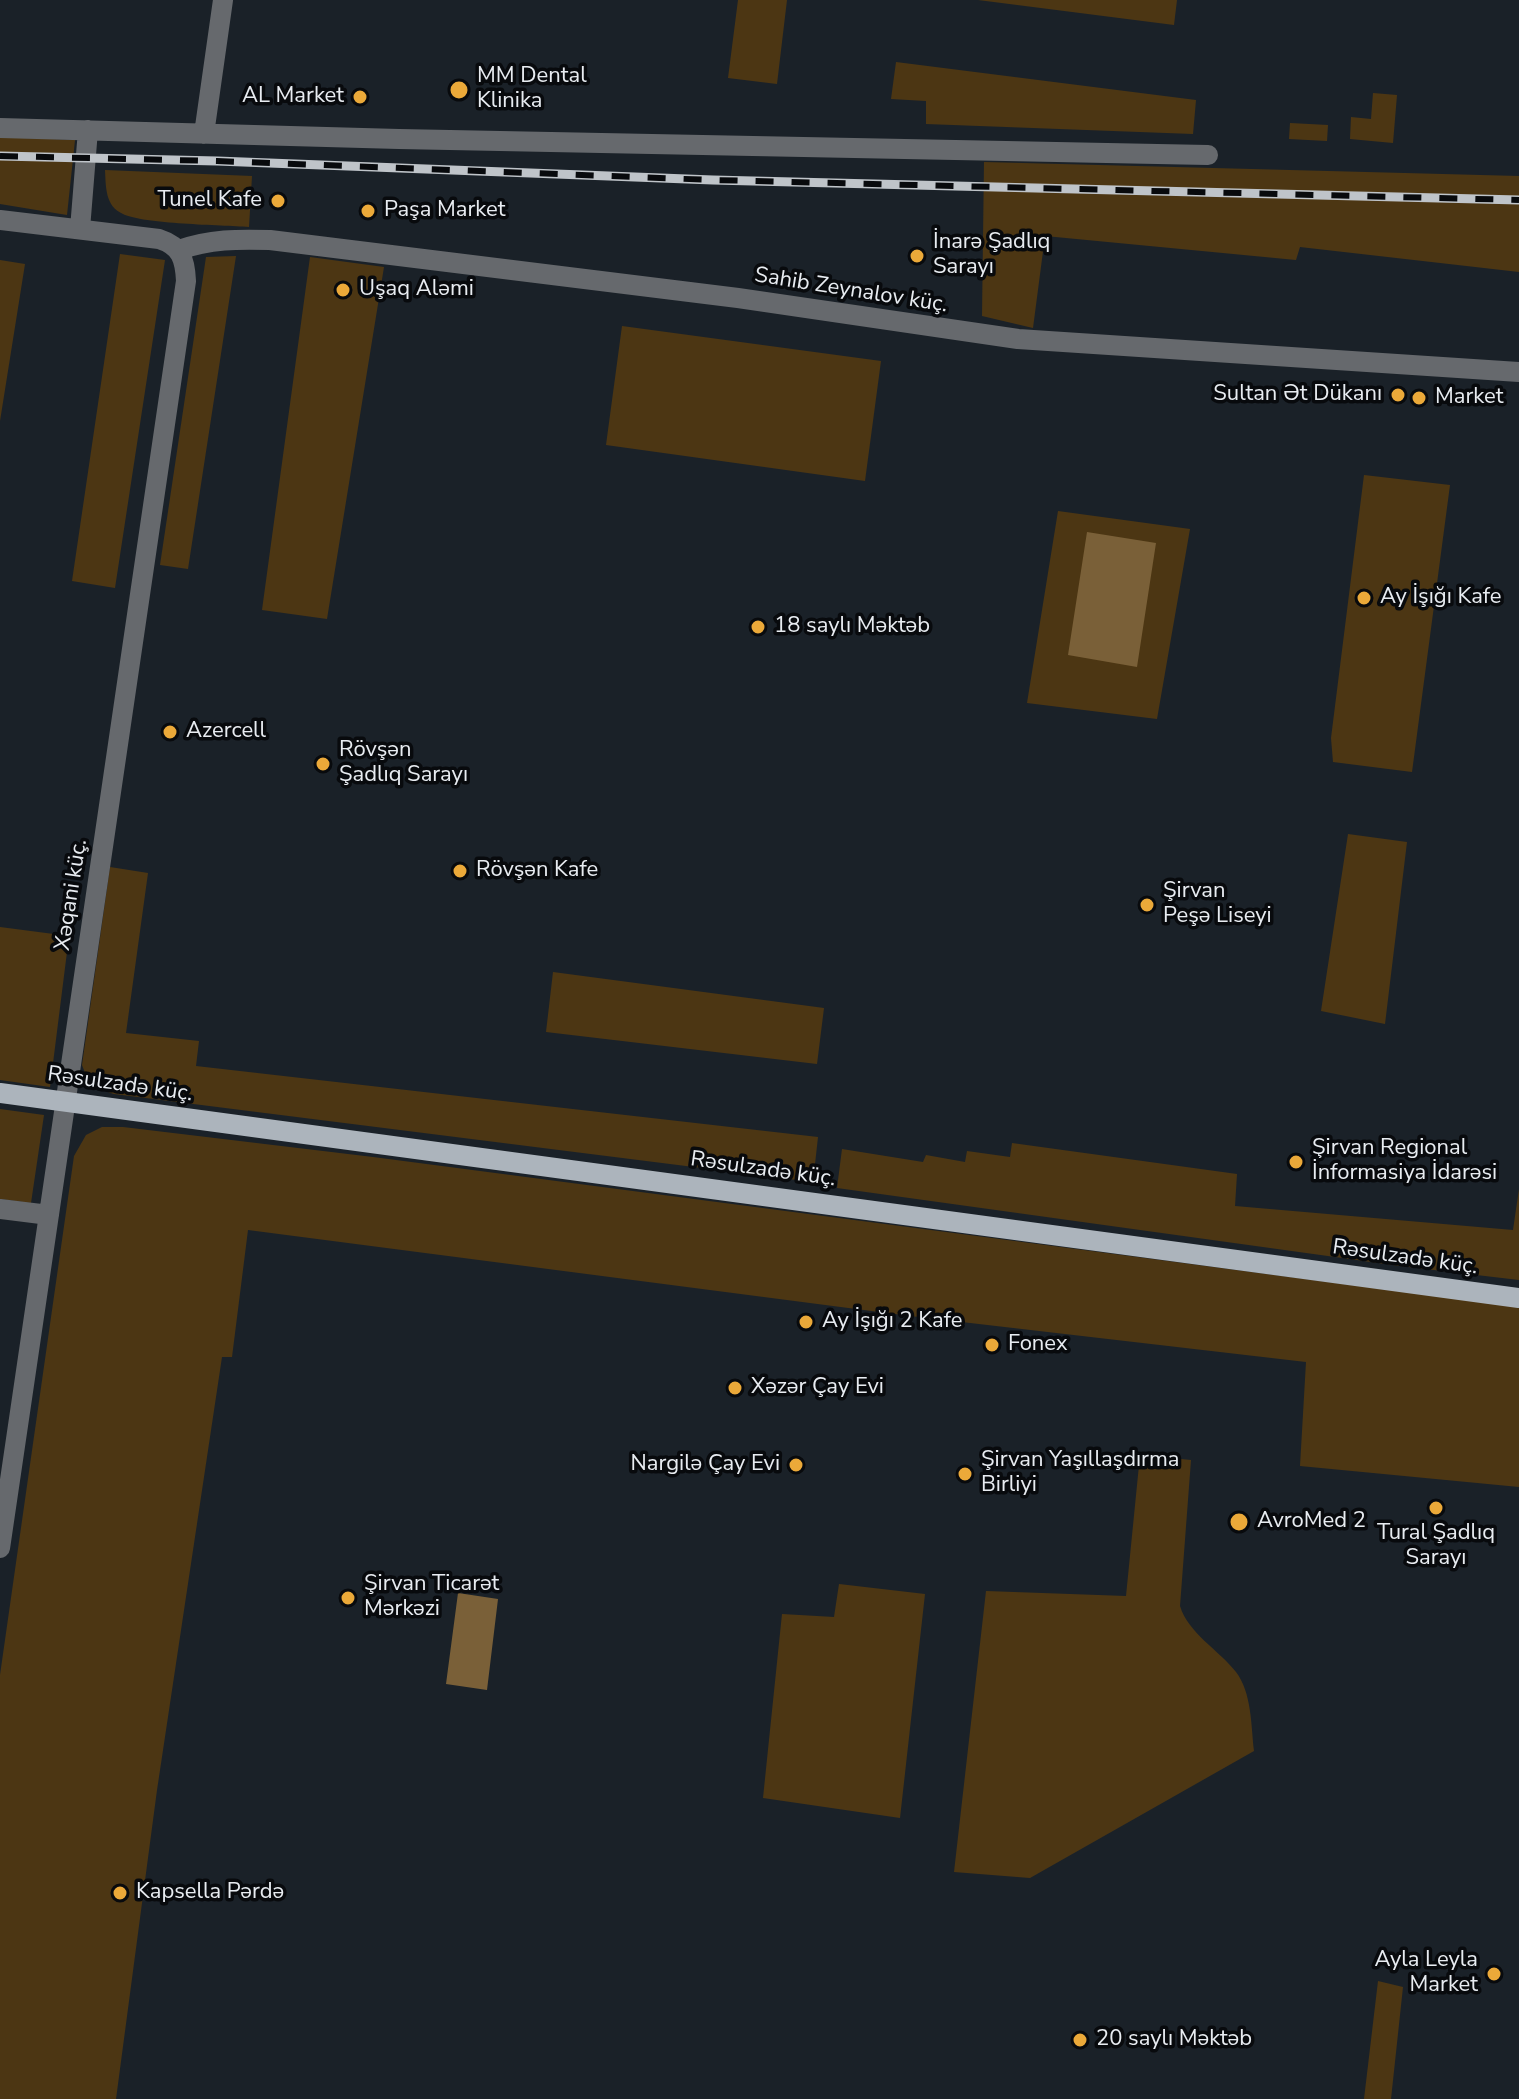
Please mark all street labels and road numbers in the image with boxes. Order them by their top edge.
street label: Sahib Zeynalov küç. [753,263,949,319]
street label: Xəqani küç. [50,837,94,953]
street label: Rəsulzadə küç. [46,1062,194,1108]
street label: Rəsulzadə küç. [689,1147,837,1193]
street label: Rəsulzadə küç. [1331,1235,1479,1281]

